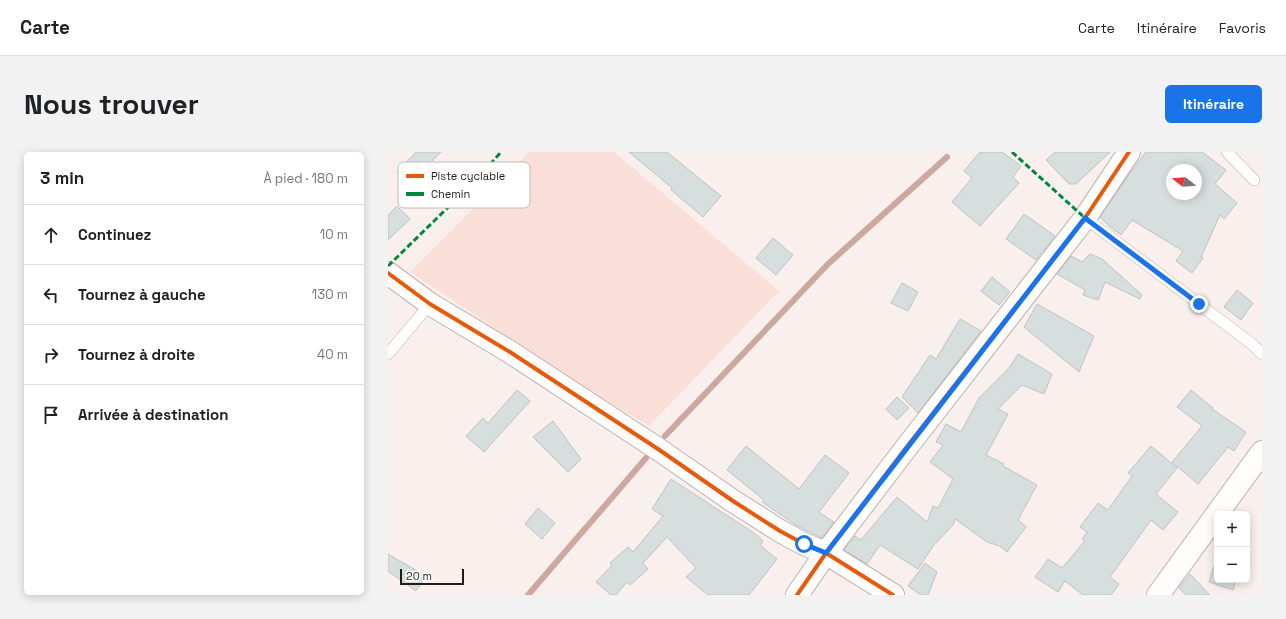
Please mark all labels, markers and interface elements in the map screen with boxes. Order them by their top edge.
text: Carte [20,15,70,40]
text: Carte [1078,19,1115,37]
text: Itinéraire [1137,19,1197,37]
text: Favoris [1219,19,1266,37]
button: Itinéraire [1165,85,1262,123]
text: Nous trouver [24,86,199,122]
legend [398,162,530,208]
north arrow [1166,164,1202,200]
text: 3 min [40,167,84,189]
text: Piste cyclable [431,169,505,183]
text: À pied · 180 m [264,170,348,187]
text: Chemin [431,187,470,201]
icon: ahead [40,224,62,246]
text: Continuez [78,225,151,244]
text: 10 m [320,226,348,243]
icon: left [40,284,62,306]
text: Tournez à gauche [78,285,206,304]
text: 130 m [312,286,348,303]
route end [1190,295,1208,313]
icon: right [40,344,62,366]
text: Tournez à droite [78,345,195,364]
text: 40 m [317,346,348,363]
icon: arrive [40,404,62,426]
text: Arrivée à destination [78,405,228,424]
map controls [1214,511,1250,583]
button: + [1214,511,1250,547]
route start [795,535,813,553]
button: − [1214,547,1250,583]
scale bar [400,567,464,586]
text: 20 m [406,569,432,583]

